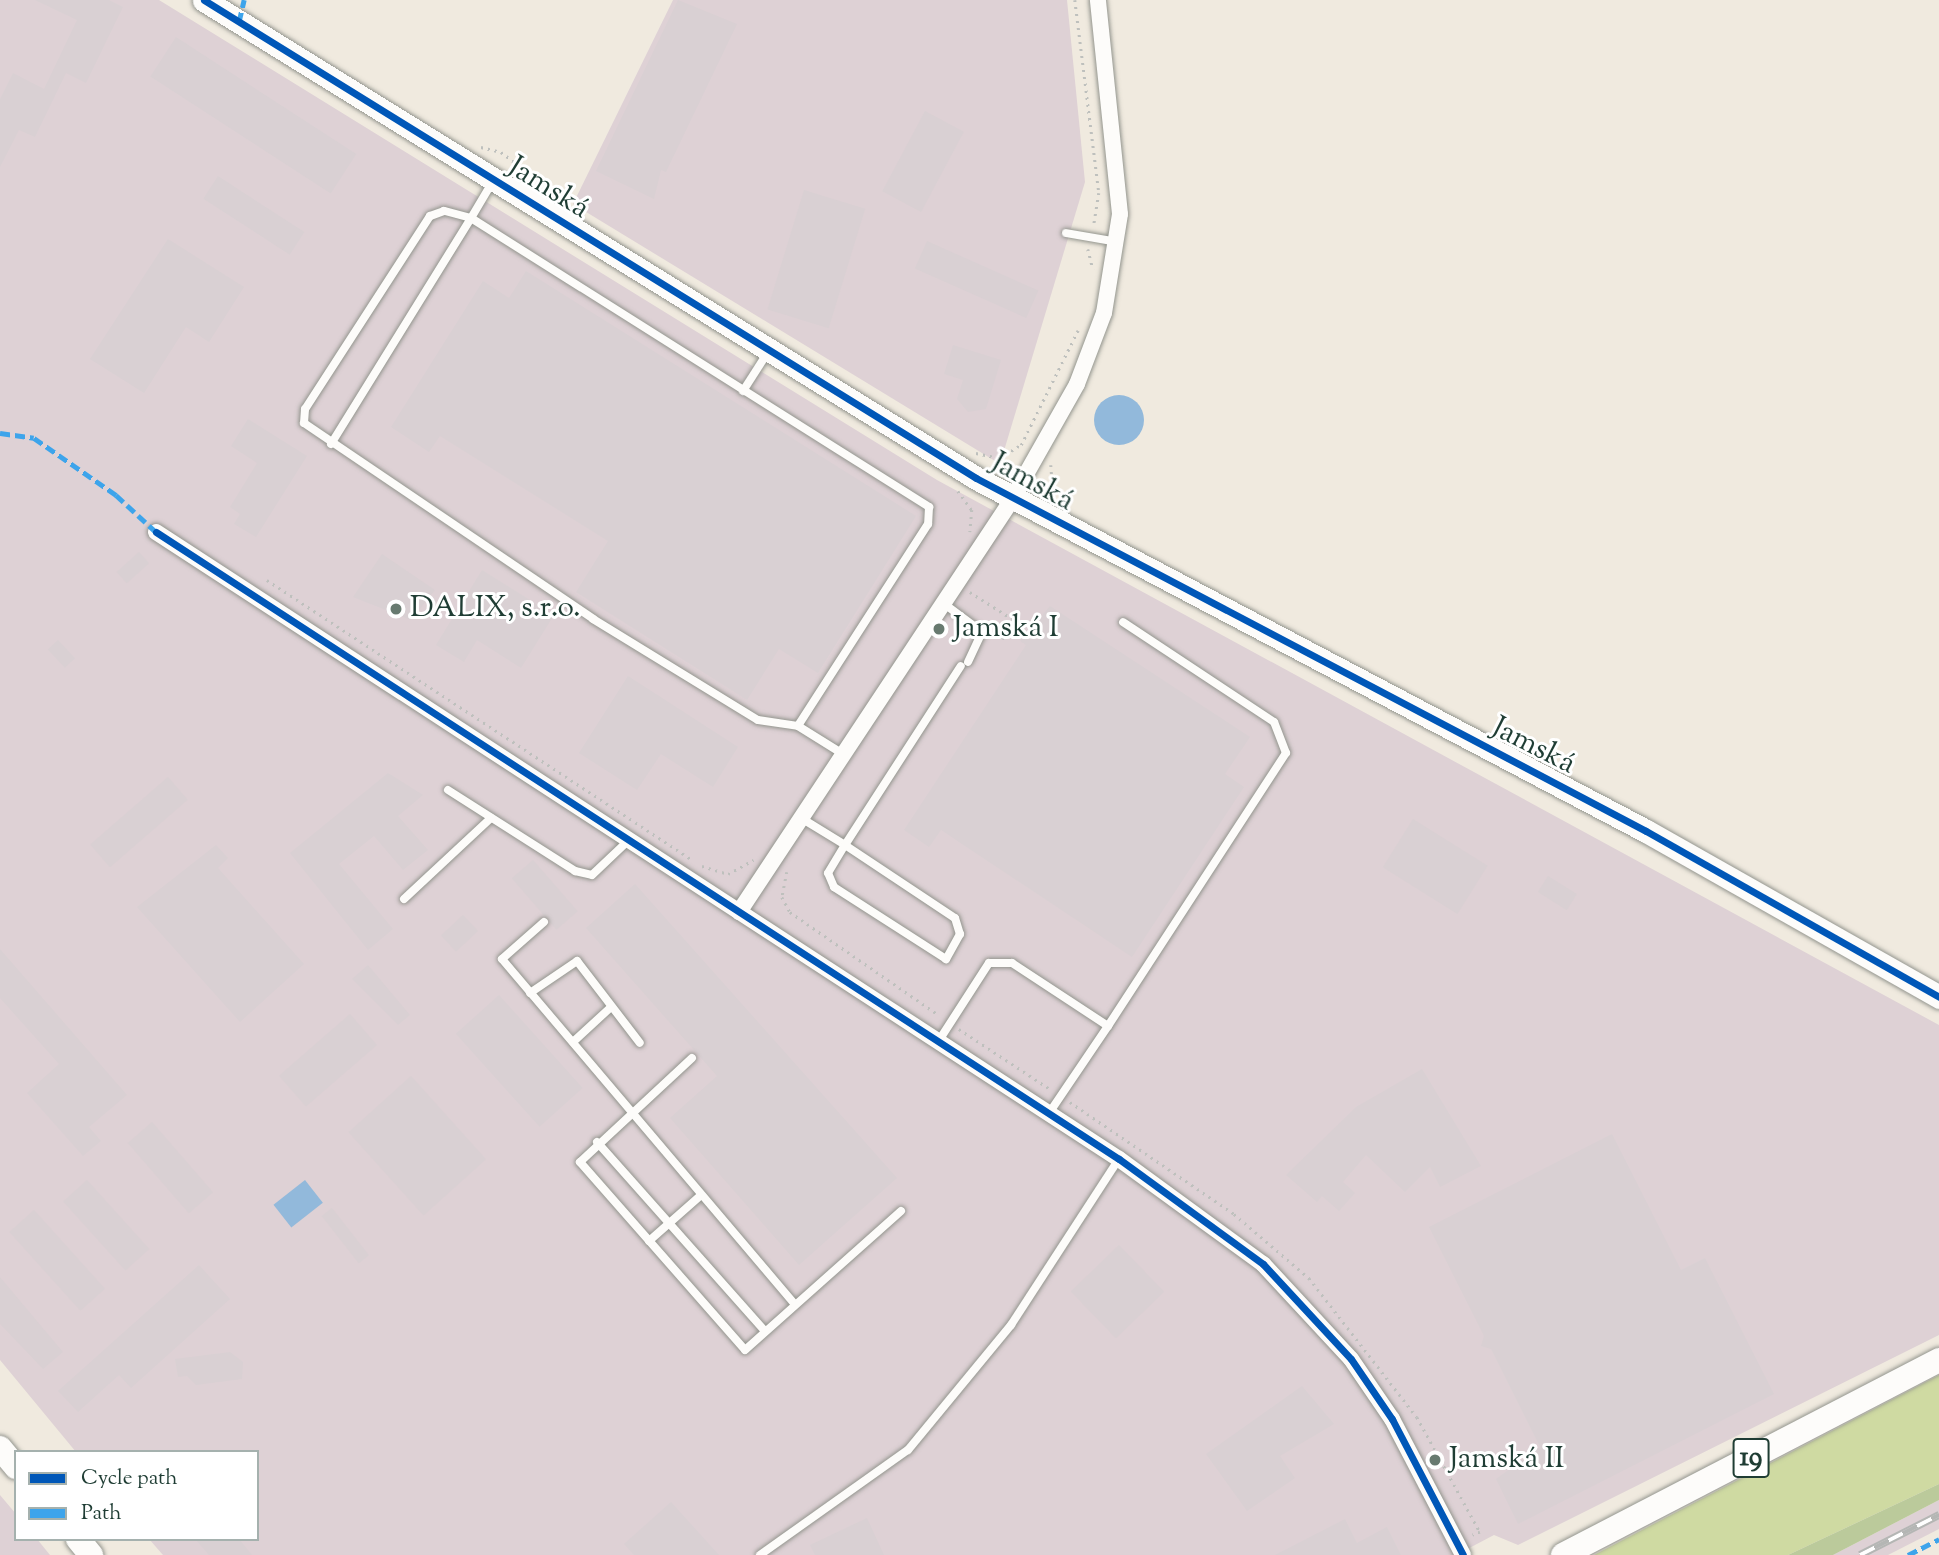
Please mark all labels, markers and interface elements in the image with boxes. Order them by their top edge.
street label: Jamská [501,150,595,228]
street label: Jamská [984,446,1080,520]
place label: DALIX, s.r.o. [410,591,581,627]
marker: DALIX, s.r.o. [388,601,404,617]
place label: Jamská I [953,611,1059,647]
marker: Jamská I [931,621,947,637]
street label: Jamská [1485,711,1581,783]
road number: 19 [1732,1434,1770,1482]
place label: Jamská II [1449,1442,1564,1478]
legend [14,1450,259,1541]
marker: Jamská II [1427,1452,1443,1468]
text: Cycle path [81,1464,178,1494]
text: Path [81,1499,122,1529]

